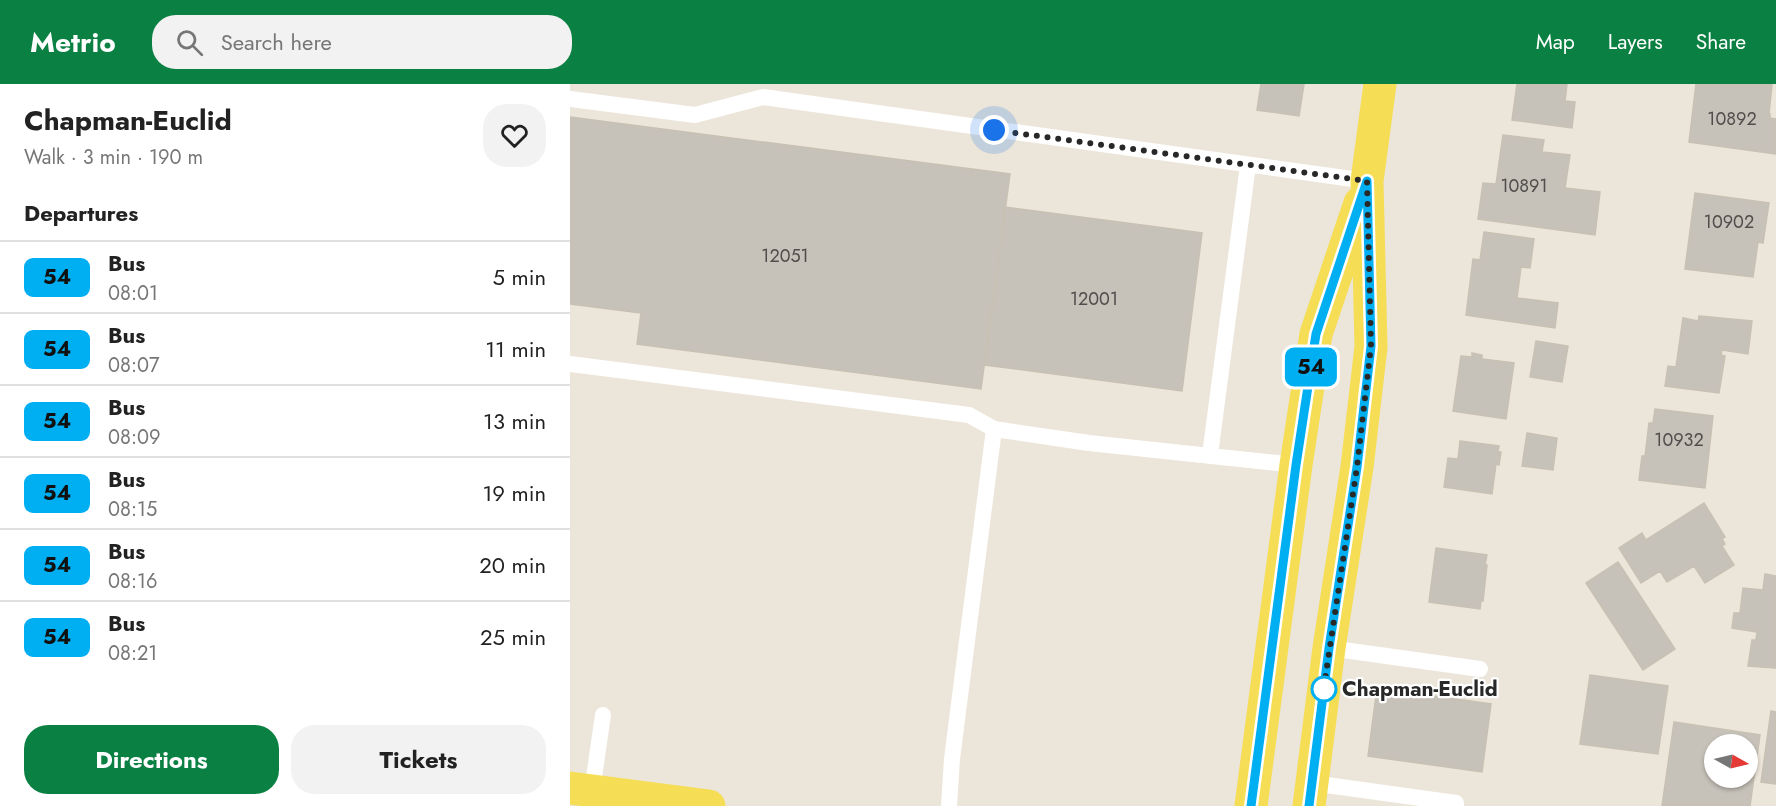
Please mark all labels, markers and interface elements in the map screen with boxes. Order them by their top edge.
search box [152,15,572,69]
text: Metrio [30,22,116,63]
icon: search [173,26,206,59]
text: Search here [221,26,332,58]
text: Map [1536,27,1575,57]
text: Layers [1608,27,1663,57]
text: Share [1696,27,1746,57]
text: Chapman-Euclid [24,100,232,141]
button: heart [483,104,546,167]
house number: 10892 [1707,106,1757,132]
your location [979,115,1009,145]
text: Walk · 3 min · 190 m [24,143,203,172]
house number: 10891 [1500,173,1548,199]
text: Departures [24,197,138,229]
house number: 10902 [1704,209,1754,235]
house number: 12051 [761,243,809,269]
text: Bus [108,247,145,279]
text: 5 min [493,261,546,293]
text: 54 [43,262,71,292]
text: 08:01 [108,279,158,308]
house number: 12001 [1070,286,1118,312]
text: Bus [108,319,145,351]
text: 11 min [485,333,546,365]
text: 54 [43,334,71,364]
line badge: 54 [1284,348,1338,386]
text: 08:07 [108,351,159,380]
text: 54 [1297,352,1325,382]
text: Bus [108,391,145,423]
text: 13 min [483,405,546,437]
text: 54 [43,406,71,436]
text: 08:09 [108,423,160,452]
house number: 10932 [1654,427,1704,453]
text: Bus [108,463,145,495]
text: 19 min [482,477,546,509]
text: 54 [43,478,71,508]
text: 08:15 [108,495,157,524]
text: Bus [108,535,145,567]
text: 20 min [479,549,546,581]
text: 54 [43,550,71,580]
text: 08:16 [108,567,157,596]
text: Bus [108,607,145,639]
text: 25 min [480,621,546,653]
text: 54 [43,622,71,652]
text: 08:21 [108,639,157,668]
place label: Chapman-Euclid [1342,674,1498,704]
marker: Chapman-Euclid [1311,676,1337,702]
button: Directions [24,725,279,794]
button: Tickets [291,725,546,794]
north arrow [1704,734,1758,788]
map controls [1704,734,1758,788]

